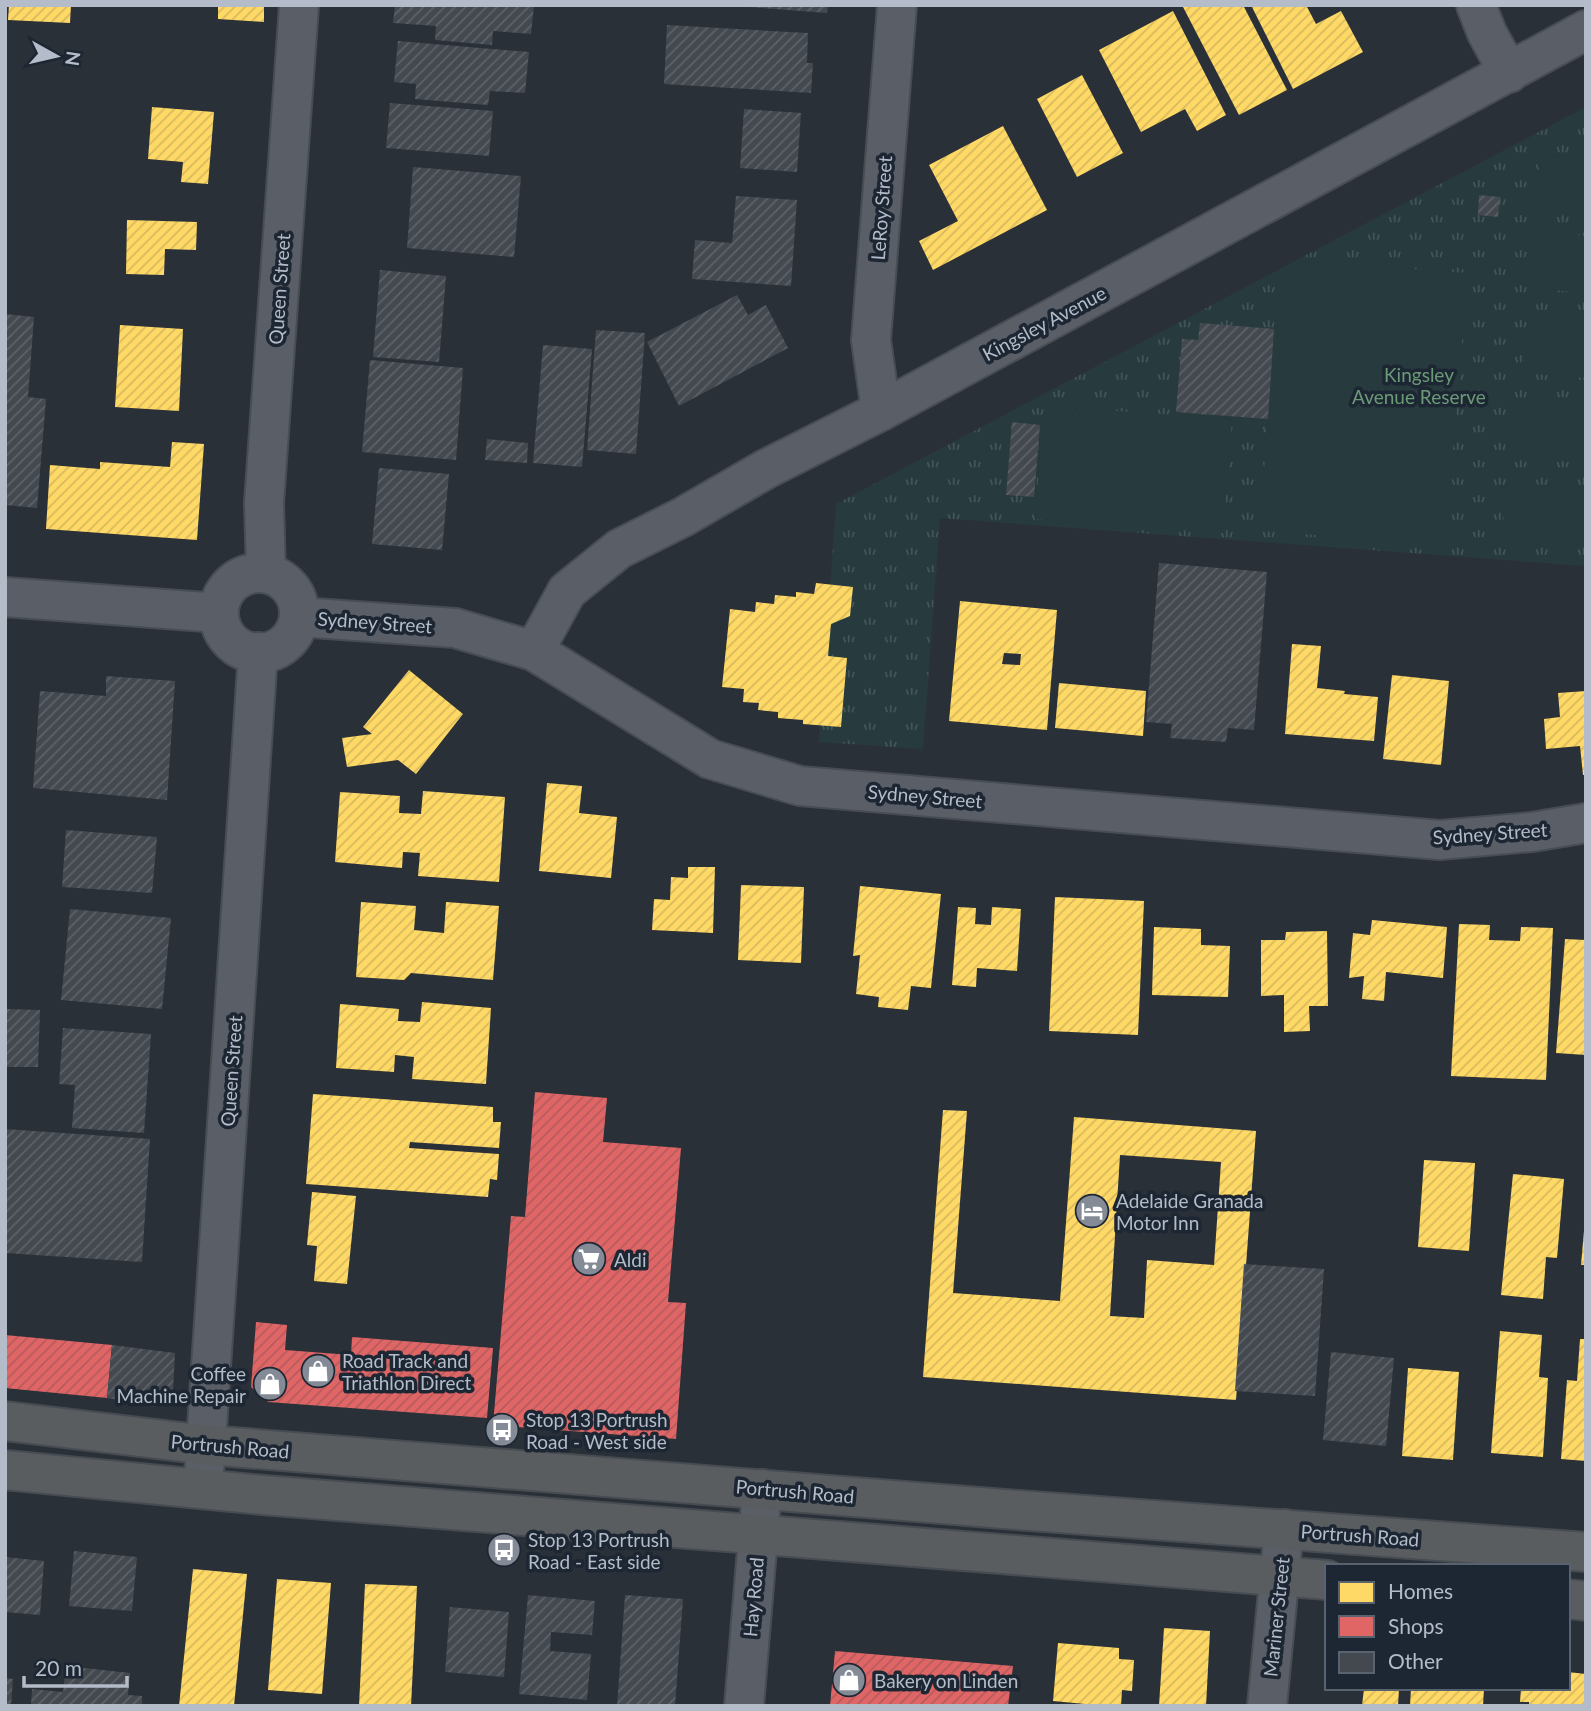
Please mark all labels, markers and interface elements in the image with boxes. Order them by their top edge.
north arrow [21,21,91,91]
text: N [61,50,86,67]
street label: LeRoy Street [866,155,896,261]
street label: Queen Street [264,233,294,345]
street label: Kingsley Avenue [978,281,1110,365]
park label: Kingsley Avenue Reserve [1352,363,1486,408]
street label: Sydney Street [317,607,433,637]
street label: Sydney Street [867,780,983,812]
street label: Sydney Street [1432,818,1548,848]
street label: Queen Street [216,1015,246,1127]
place label: Adelaide Granada Motor Inn [1116,1189,1263,1234]
hotel icon: Adelaide Granada Motor Inn [1073,1192,1111,1230]
supermarket icon: Aldi [570,1240,608,1278]
place label: Aldi [614,1248,647,1271]
place label: Road Track and Triathlon Direct [342,1349,472,1394]
shop icon: Road Track and Triathlon Direct [299,1352,337,1390]
place label: Coffee Machine Repair [117,1362,246,1407]
shop icon: Coffee Machine Repair [251,1365,289,1403]
place label: Stop 13 Portrush Road - West side [526,1408,668,1453]
bus stop icon: Stop 13 Portrush Road - West side [483,1411,521,1449]
street label: Portrush Road [170,1429,290,1463]
street label: Portrush Road [735,1474,855,1508]
street label: Portrush Road [1300,1519,1420,1551]
place label: Stop 13 Portrush Road - East side [528,1528,670,1573]
bus stop icon: Stop 13 Portrush Road - East side [485,1531,523,1569]
street label: Hay Road [738,1556,768,1638]
street label: Mariner Street [1258,1556,1294,1678]
legend [1325,1564,1570,1690]
text: Homes [1388,1578,1453,1603]
text: Shops [1388,1613,1444,1638]
scale bar [24,1644,128,1688]
text: Other [1388,1648,1443,1673]
text: 20 m [35,1655,82,1680]
shop icon: Bakery on Linden [830,1661,868,1699]
place label: Bakery on Linden [874,1669,1018,1692]

